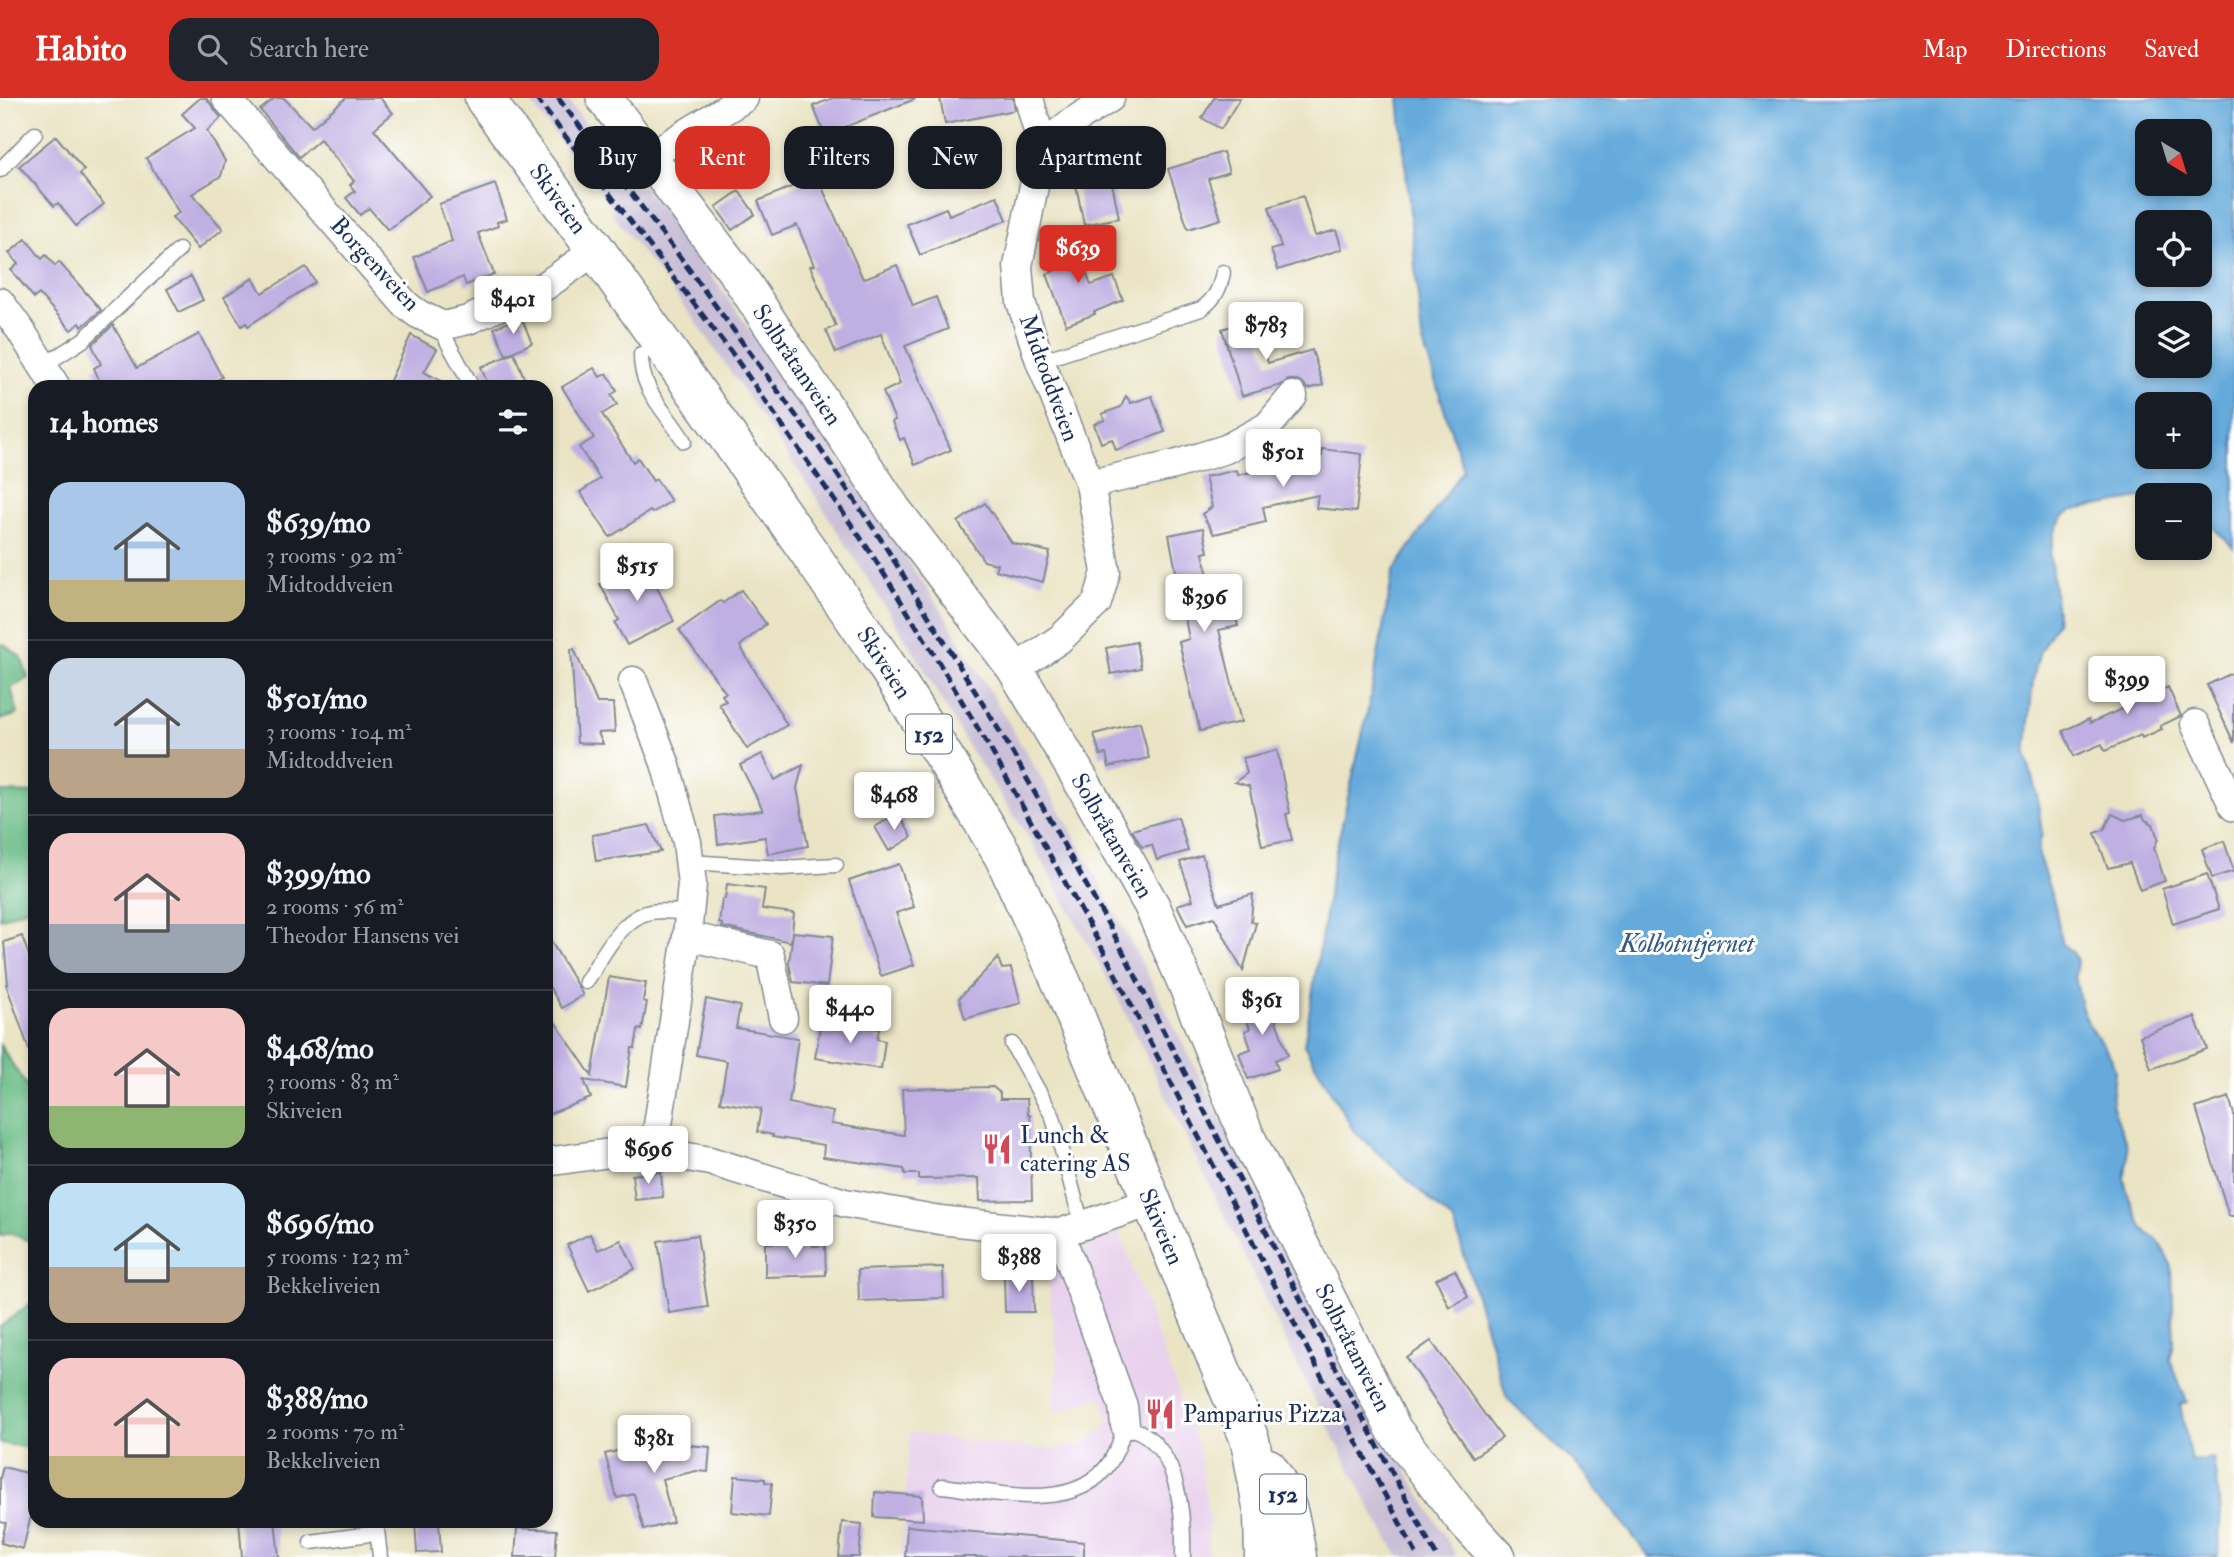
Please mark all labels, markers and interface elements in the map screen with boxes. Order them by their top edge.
search box [169,18,659,81]
text: Habito [35,29,127,70]
icon: search [193,30,231,68]
text: Search here [249,33,369,65]
text: Map [1922,34,1967,65]
text: Directions [2005,34,2106,65]
text: Saved [2144,34,2199,65]
north arrow [2135,119,2212,196]
map controls [2135,119,2212,560]
chip: Buy [574,126,661,189]
chip: Rent [675,126,770,189]
chip: Filters [784,126,894,189]
chip: New [908,126,1002,189]
chip: Apartment [1016,126,1166,189]
street label: Skiveien [522,158,594,240]
street label: Borgenveien [323,210,427,318]
button: locate [2135,210,2212,287]
pin: $639 [1037,226,1119,285]
text: $639 [1055,233,1101,262]
pin: $401 [472,276,554,336]
text: $401 [490,284,536,313]
street label: Solbråtanveien [745,298,849,432]
button: layers [2135,301,2212,378]
pin: $783 [1225,302,1307,362]
street label: Midtoddveien [1012,310,1086,446]
text: $783 [1244,310,1288,339]
button: + [2135,392,2212,469]
icon: filters [494,403,532,441]
text: 14 homes [49,404,158,441]
pin: $501 [1242,430,1324,489]
text: $501 [1262,437,1304,466]
button: − [2135,483,2212,560]
text: $639/mo [266,504,370,541]
icon: home [105,510,189,594]
text: 3 rooms · 92 m² [266,541,403,570]
pin: $515 [596,544,678,603]
text: $515 [616,551,658,580]
text: Midtoddveien [266,570,393,599]
pin: $396 [1163,574,1245,634]
text: $396 [1181,582,1227,611]
street label: Skiveien [849,621,919,705]
pin: $399 [2086,656,2168,716]
text: $399 [2104,664,2150,693]
text: $501/mo [266,680,367,717]
icon: home [105,686,189,770]
road number: 152 [906,714,952,754]
text: 3 rooms · 104 m² [266,717,412,746]
text: Midtoddveien [266,746,393,775]
street label: Solbråtanveien [1064,768,1160,904]
pin: $468 [853,772,935,832]
text: $468 [870,780,918,809]
text: $399/mo [266,855,371,892]
icon: home [105,861,189,945]
text: 2 rooms · 56 m² [266,892,404,921]
text: Theodor Hansens vei [266,921,459,950]
water label: Kolbotntjernet [1618,928,1756,960]
pin: $361 [1221,978,1303,1037]
text: $361 [1241,985,1283,1014]
pin: $440 [809,986,891,1045]
text: $440 [825,993,875,1022]
text: $468/mo [266,1030,374,1067]
icon: home [105,1036,189,1120]
text: 3 rooms · 83 m² [266,1067,399,1096]
text: Skiveien [266,1096,343,1125]
place label: Lunch & catering AS [1020,1120,1131,1179]
pin: $696 [607,1126,689,1186]
restaurant icon: Lunch & catering AS [980,1132,1014,1166]
text: $696 [624,1134,672,1163]
street label: Skiveien [1131,1184,1191,1270]
pin: $350 [754,1200,836,1260]
text: $696/mo [266,1205,374,1242]
text: $350 [773,1208,817,1237]
icon: home [105,1211,189,1295]
pin: $388 [978,1234,1060,1294]
text: 5 rooms · 123 m² [266,1242,409,1271]
text: $388 [997,1242,1041,1271]
text: Bekkeliveien [266,1271,381,1300]
street label: Solbråtanveien [1307,1279,1399,1417]
text: $388/mo [266,1380,368,1417]
icon: home [105,1386,189,1470]
restaurant icon: Pamparius Pizza [1143,1397,1177,1431]
place label: Pamparius Pizza [1183,1399,1342,1430]
pin: $381 [613,1416,695,1475]
text: 2 rooms · 70 m² [266,1417,405,1446]
text: $381 [634,1423,674,1452]
text: Bekkeliveien [266,1446,381,1475]
road number: 152 [1260,1474,1306,1513]

